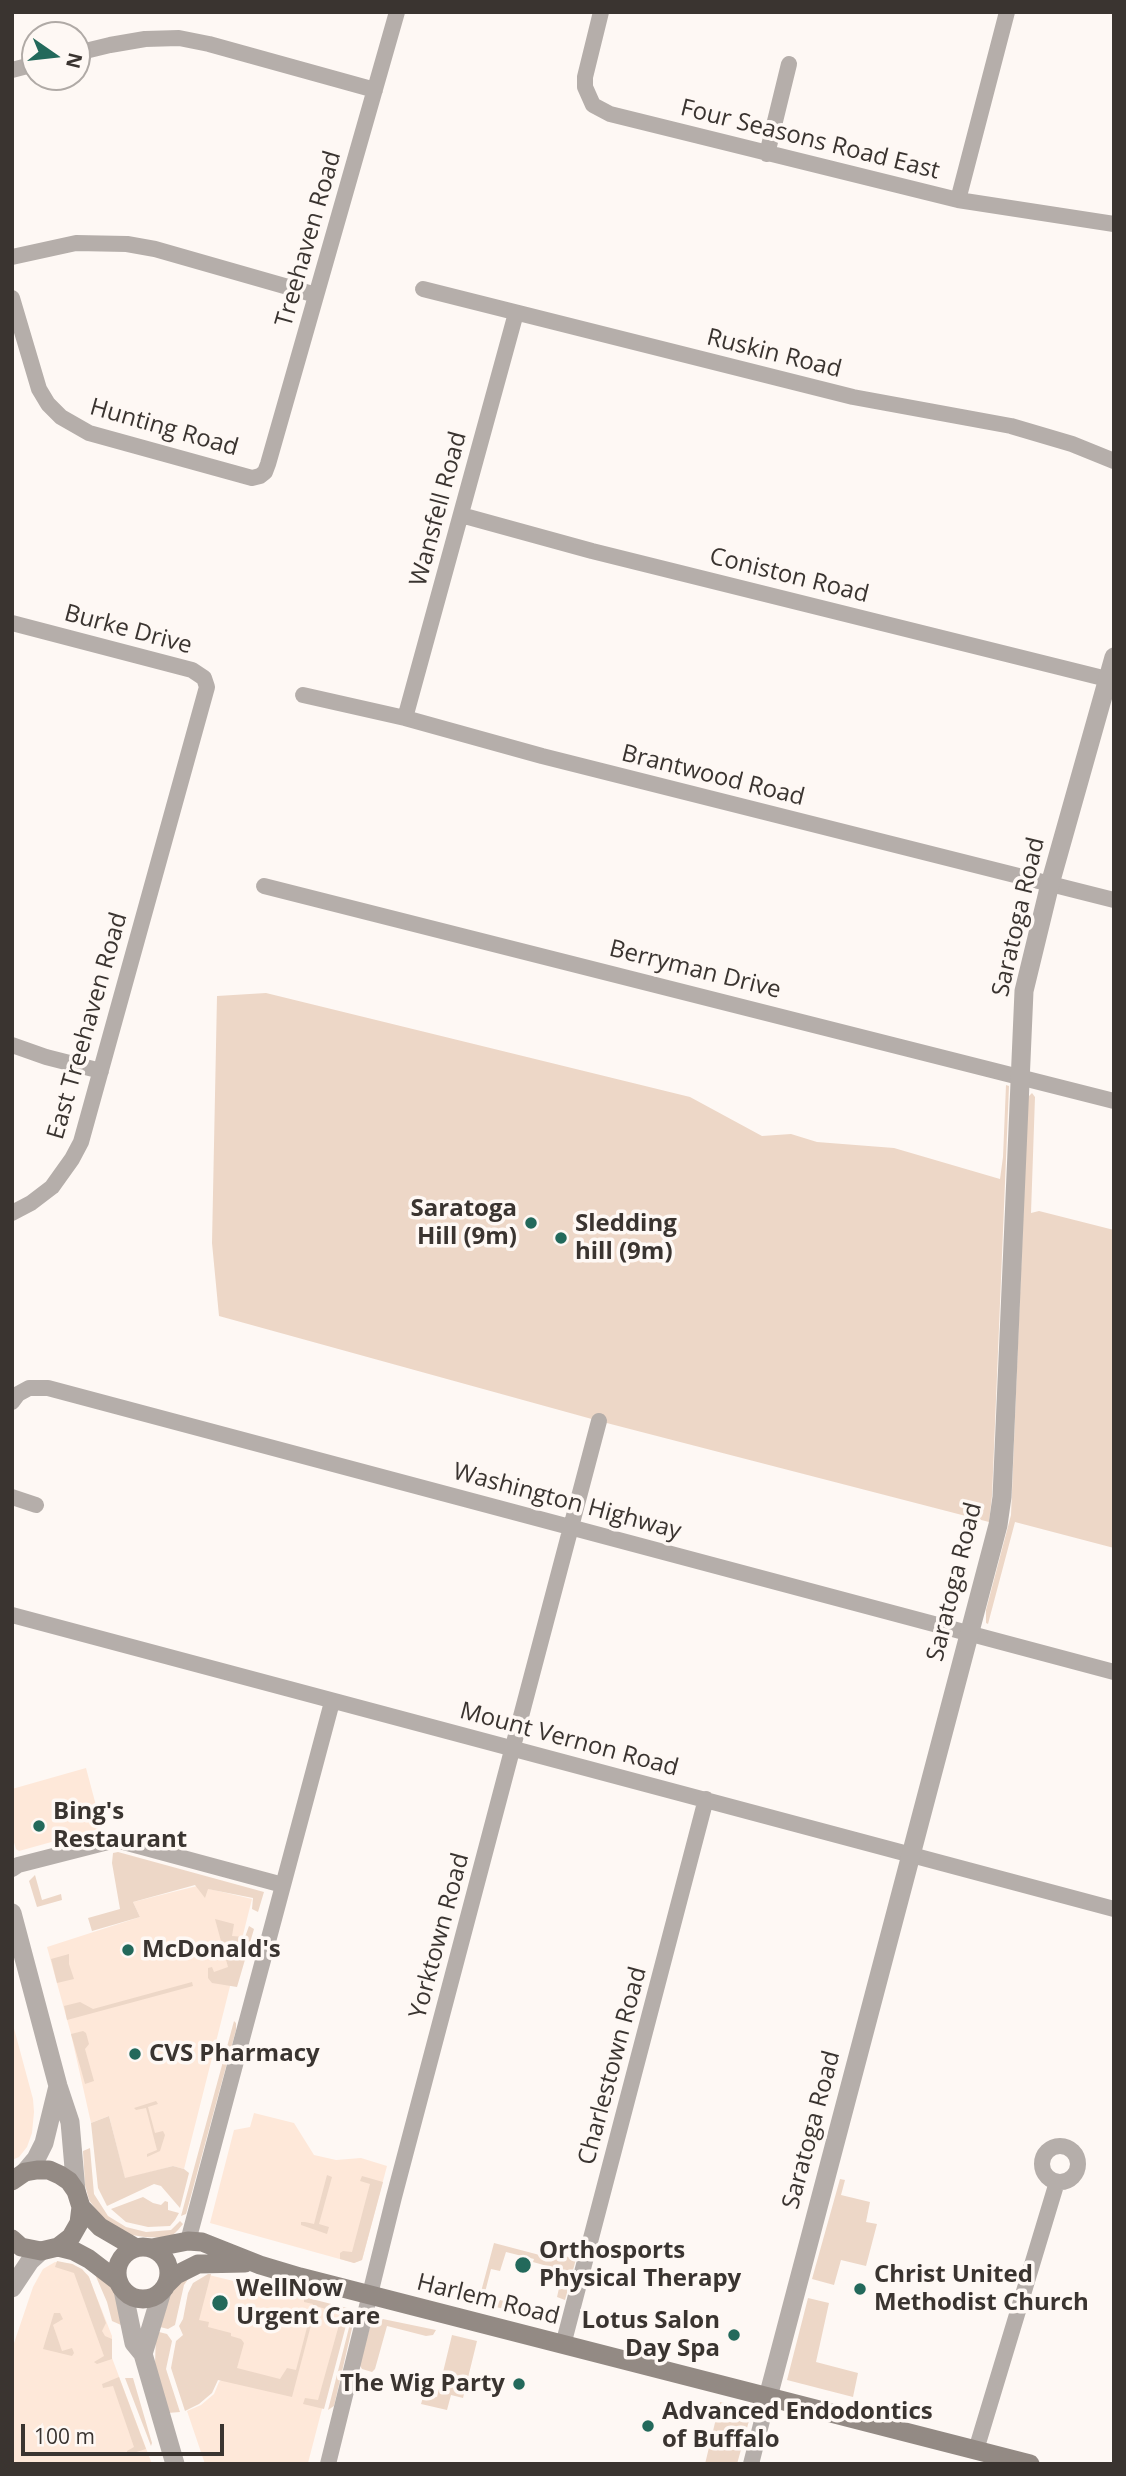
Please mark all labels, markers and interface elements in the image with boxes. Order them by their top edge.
north arrow [21,21,91,91]
text: N [60,50,89,71]
street label: Four Seasons Road East [677,94,943,186]
street label: Treehaven Road [270,148,348,330]
street label: Ruskin Road [704,323,844,385]
street label: Hunting Road [86,393,242,463]
street label: Wansfell Road [405,429,473,589]
street label: Coniston Road [706,542,872,610]
street label: Burke Drive [61,599,195,661]
street label: Brantwood Road [619,739,807,813]
street label: Saratoga Road [987,835,1051,999]
street label: East Treehaven Road [42,909,134,1143]
street label: Berryman Drive [606,935,784,1005]
place label: Saratoga Hill (9m) [411,1195,517,1251]
place label: Sledding hill (9m) [575,1210,677,1266]
marker: Saratoga Hill (9m) [523,1215,539,1231]
marker: Sledding hill (9m) [553,1230,569,1246]
street label: Washington Highway [450,1458,684,1546]
street label: Saratoga Road [921,1500,989,1664]
street label: Mount Vernon Road [456,1697,682,1783]
place label: Bing's Restaurant [53,1798,187,1854]
marker: Bing's Restaurant [31,1818,47,1834]
street label: Yorktown Road [404,1850,476,2022]
place label: McDonald's [142,1936,281,1964]
marker: McDonald's [120,1942,136,1958]
street label: Charlestown Road [573,1964,653,2168]
place label: CVS Pharmacy [149,2040,320,2068]
marker: CVS Pharmacy [127,2046,143,2062]
street label: Saratoga Road [777,2048,847,2212]
place label: Orthosports Physical Therapy [539,2237,741,2293]
marker: Orthosports Physical Therapy [513,2255,533,2275]
place label: Christ United Methodist Church [874,2261,1089,2317]
street label: Harlem Road [414,2268,562,2332]
place label: WellNow Urgent Care [236,2275,380,2331]
marker: Christ United Methodist Church [852,2281,868,2297]
marker: WellNow Urgent Care [210,2293,230,2313]
place label: Lotus Salon Day Spa [582,2307,720,2363]
marker: Lotus Salon Day Spa [726,2327,742,2343]
place label: The Wig Party [340,2370,505,2398]
marker: The Wig Party [511,2376,527,2392]
place label: Advanced Endodontics of Buffalo [662,2398,933,2454]
scale bar [24,2410,228,2454]
marker: Advanced Endodontics of Buffalo [640,2418,656,2434]
text: 100 m [34,2422,95,2450]

